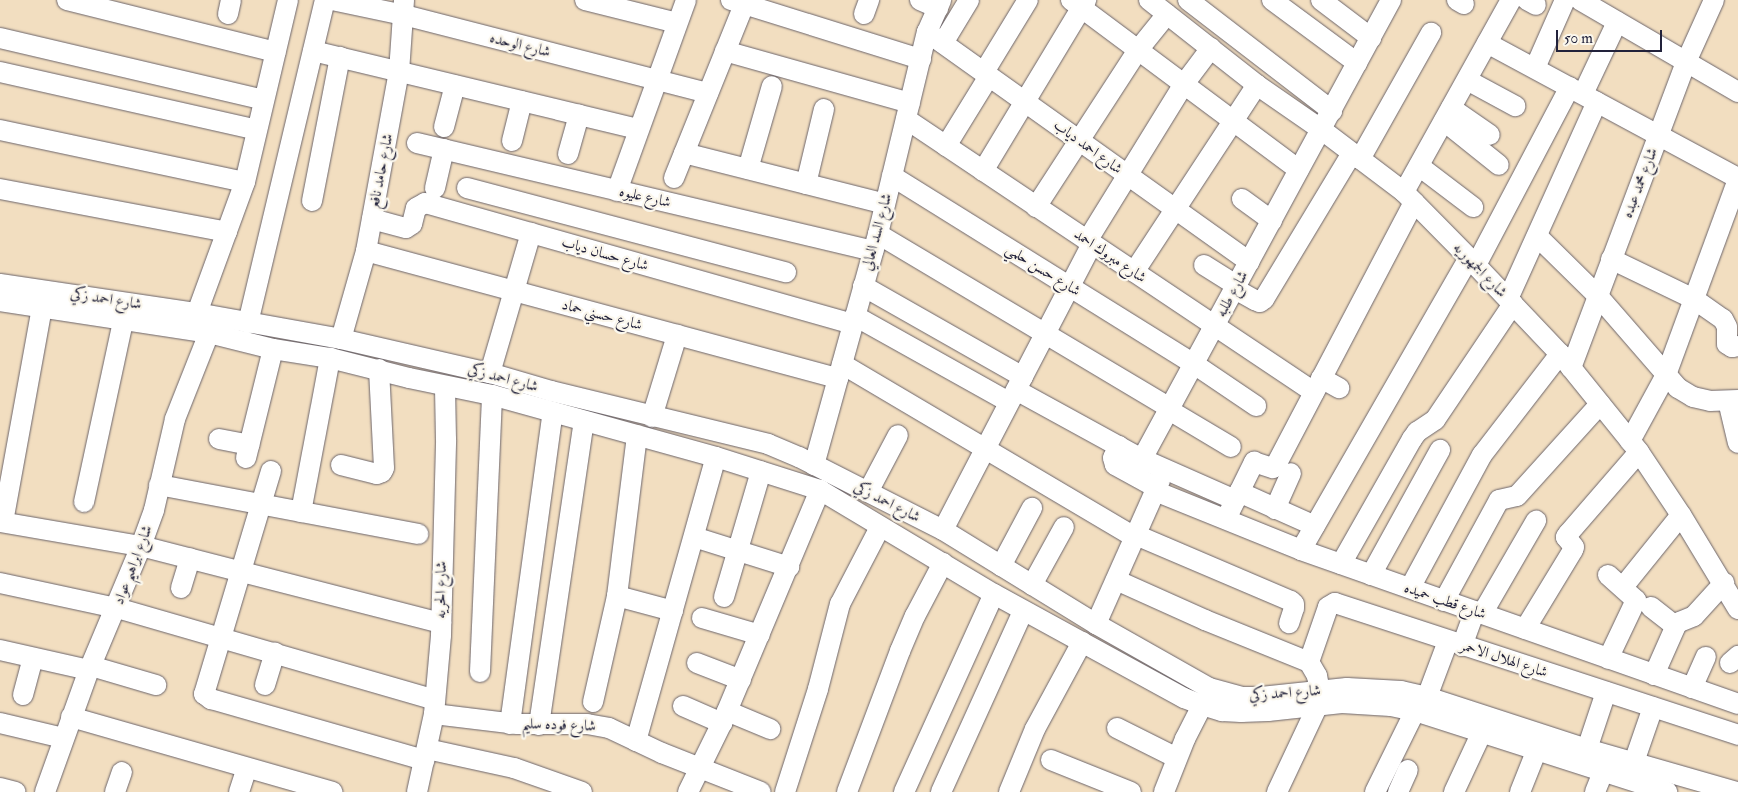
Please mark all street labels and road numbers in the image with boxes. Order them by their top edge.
street label: شارع الوحده [488,29,552,61]
street label: شارع احمد دياب [1050,116,1126,178]
street label: شارع حامد نافع [365,132,397,210]
street label: شارع محمد عبده [1618,145,1662,221]
street label: شارع عليوه [617,182,673,212]
street label: شارع السد العالي [858,191,896,273]
street label: شارع مبروك احمد [1070,225,1150,287]
street label: شارع حسان دياب [559,233,651,275]
street label: شارع الجمهوريه [1449,239,1511,301]
street label: شارع حسن حلمي [1002,240,1084,300]
street label: شارع طلبه [1212,268,1252,320]
street label: شارع احمد زكي [69,284,143,314]
street label: شارع حسني حماد [560,296,644,334]
street label: شارع احمد زكي [466,360,540,396]
street label: شارع احمد زكي [851,478,923,526]
street label: شارع ابراهيم عواد [110,523,156,607]
street label: شارع الحريه [432,561,450,619]
street label: شارع قطب حميده [1402,579,1488,623]
street label: شارع الهلال الاحمر [1458,636,1550,682]
street label: شارع احمد زكي [1248,682,1322,704]
street label: شارع فوده سليم [522,715,596,735]

